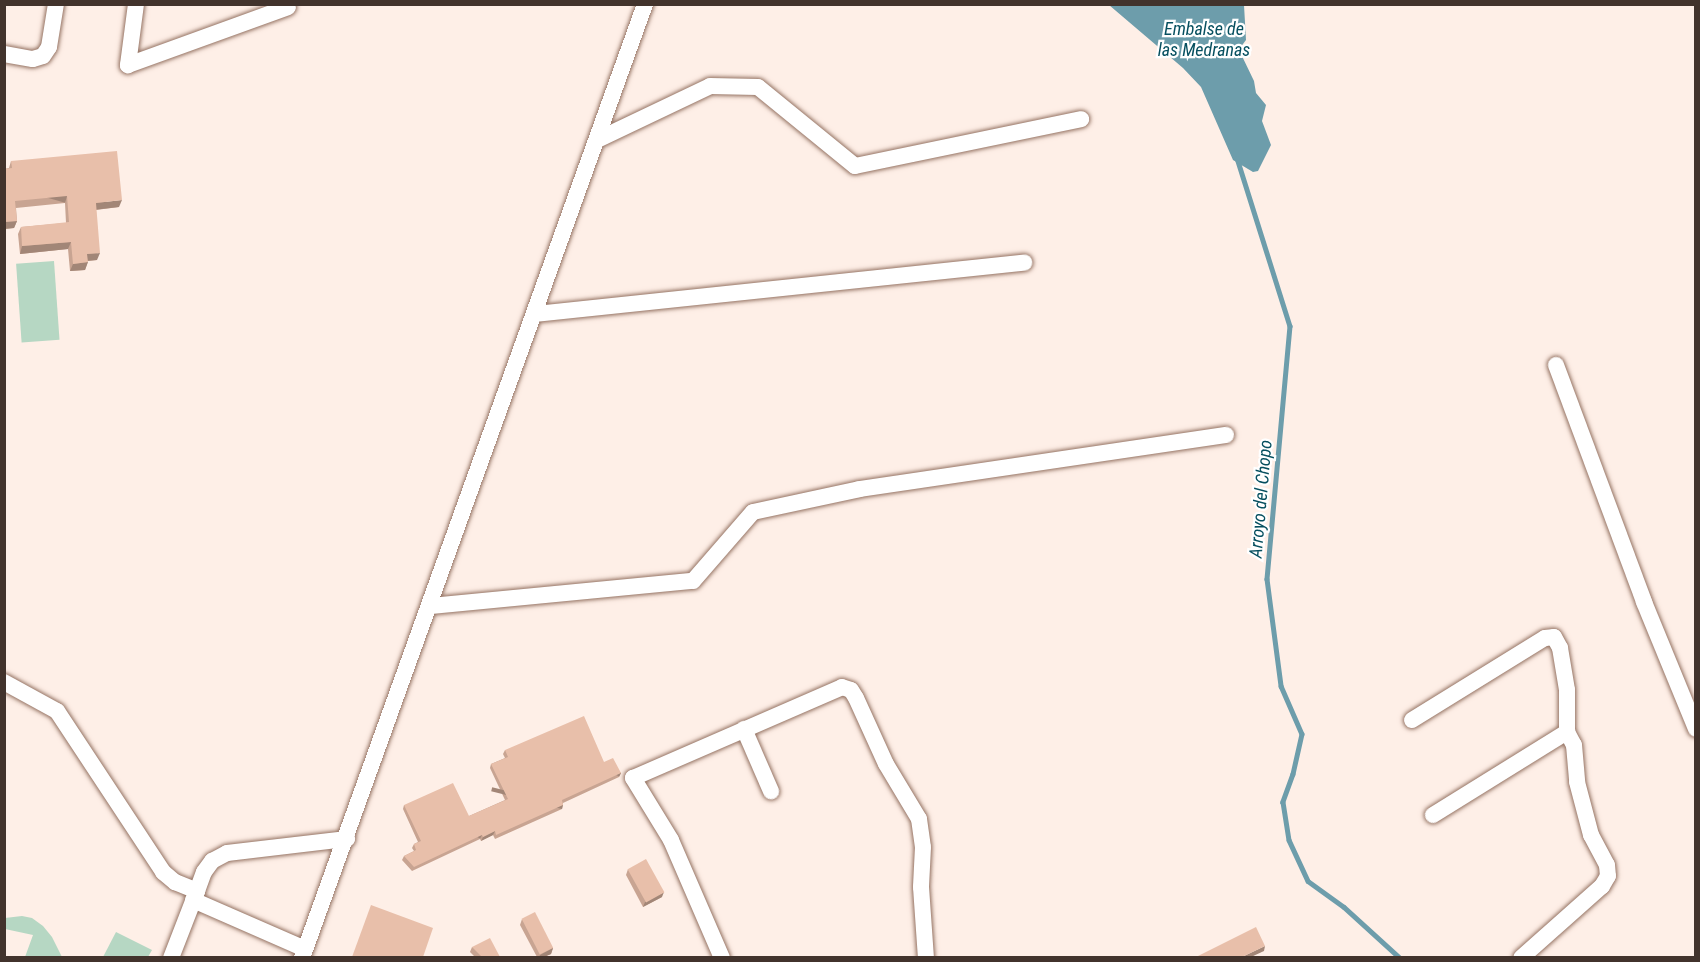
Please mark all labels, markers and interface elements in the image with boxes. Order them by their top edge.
water label: Embalse de las Medranas [1158,19,1250,62]
water label: Arroyo del Chopo [1245,439,1277,559]

